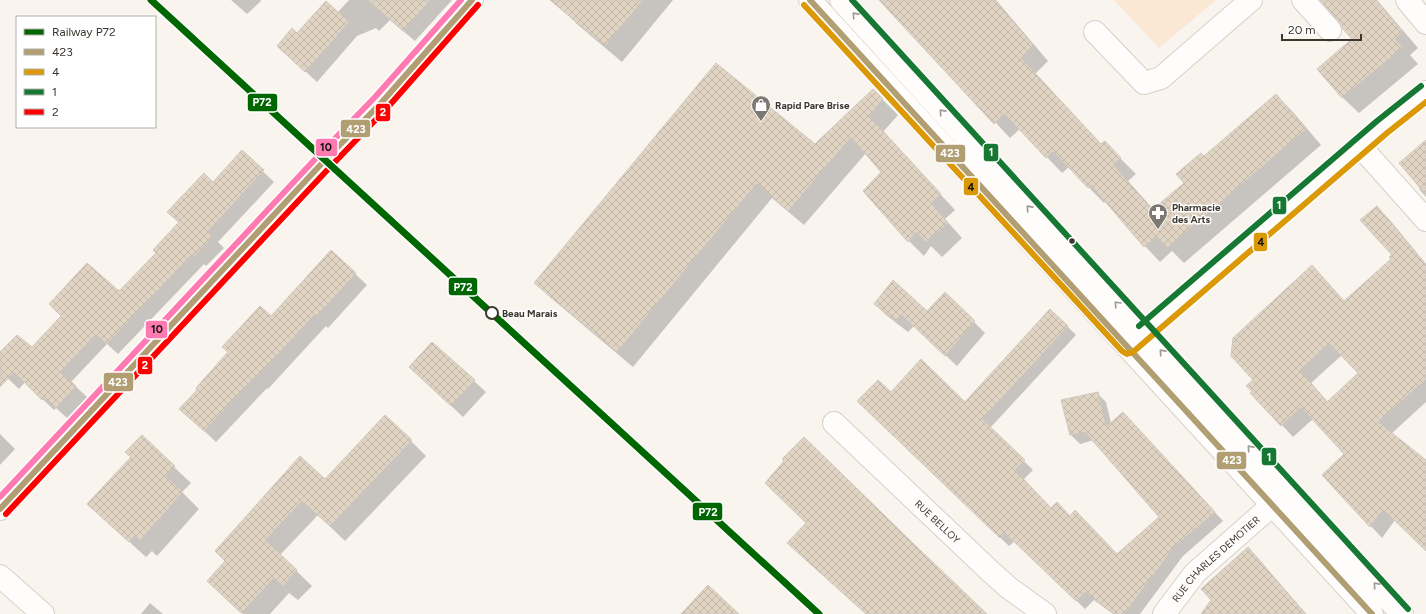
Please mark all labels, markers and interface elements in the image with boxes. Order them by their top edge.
one-way arrow [852,13,859,20]
legend [16,16,156,128]
scale bar [1282,16,1361,42]
text: 20 m [1288,23,1316,37]
text: Railway P72 [52,25,116,39]
text: 423 [52,45,73,59]
text: 4 [52,65,60,79]
text: 1 [52,85,57,99]
line badge: P72 [247,93,278,112]
shop icon: Rapid Pare Brise [750,94,772,122]
text: P72 [252,96,272,109]
place label: Rapid Pare Brise [775,99,850,112]
line badge: 2 [375,103,391,122]
text: 2 [52,105,59,119]
text: 2 [380,106,386,119]
one-way arrow [940,109,947,116]
line badge: 423 [340,119,371,138]
text: 423 [346,123,366,136]
line badge: 10 [315,138,338,157]
text: 10 [320,141,332,154]
line badge: 1 [983,143,999,162]
line badge: 423 [935,144,966,163]
text: 1 [989,146,993,159]
text: 423 [940,147,960,160]
line badge: 4 [963,177,979,196]
text: 4 [968,181,975,194]
line badge: 1 [1272,196,1287,215]
text: 1 [1277,199,1281,212]
place label: Pharmacie des Arts [1172,201,1221,226]
pharmacy icon: Pharmacie des Arts [1147,202,1169,230]
one-way arrow [1027,205,1034,213]
line badge: 4 [1253,232,1268,252]
unlabelled marker [1067,236,1077,246]
text: 4 [1258,236,1265,249]
line badge: P72 [448,277,478,296]
text: P72 [453,281,473,294]
one-way arrow [1115,301,1122,308]
marker: Beau Marais [485,306,499,320]
place label: Beau Marais [502,307,558,320]
line badge: 10 [145,320,168,339]
text: 10 [151,323,163,336]
one-way arrow [1160,349,1167,357]
line badge: 2 [137,356,153,375]
text: 2 [142,359,148,372]
line badge: 423 [103,372,134,392]
text: 423 [108,376,128,389]
one-way arrow [1247,445,1255,453]
line badge: 1 [1261,447,1277,466]
line badge: 423 [1216,451,1247,470]
text: 1 [1267,451,1271,464]
text: 423 [1222,454,1242,467]
street label: RUE BELLOY [912,497,963,546]
line badge: P72 [692,502,723,521]
text: P72 [698,506,718,519]
street label: RUE CHARLES DEMOTIER [1169,513,1262,605]
one-way arrow [1373,582,1380,590]

